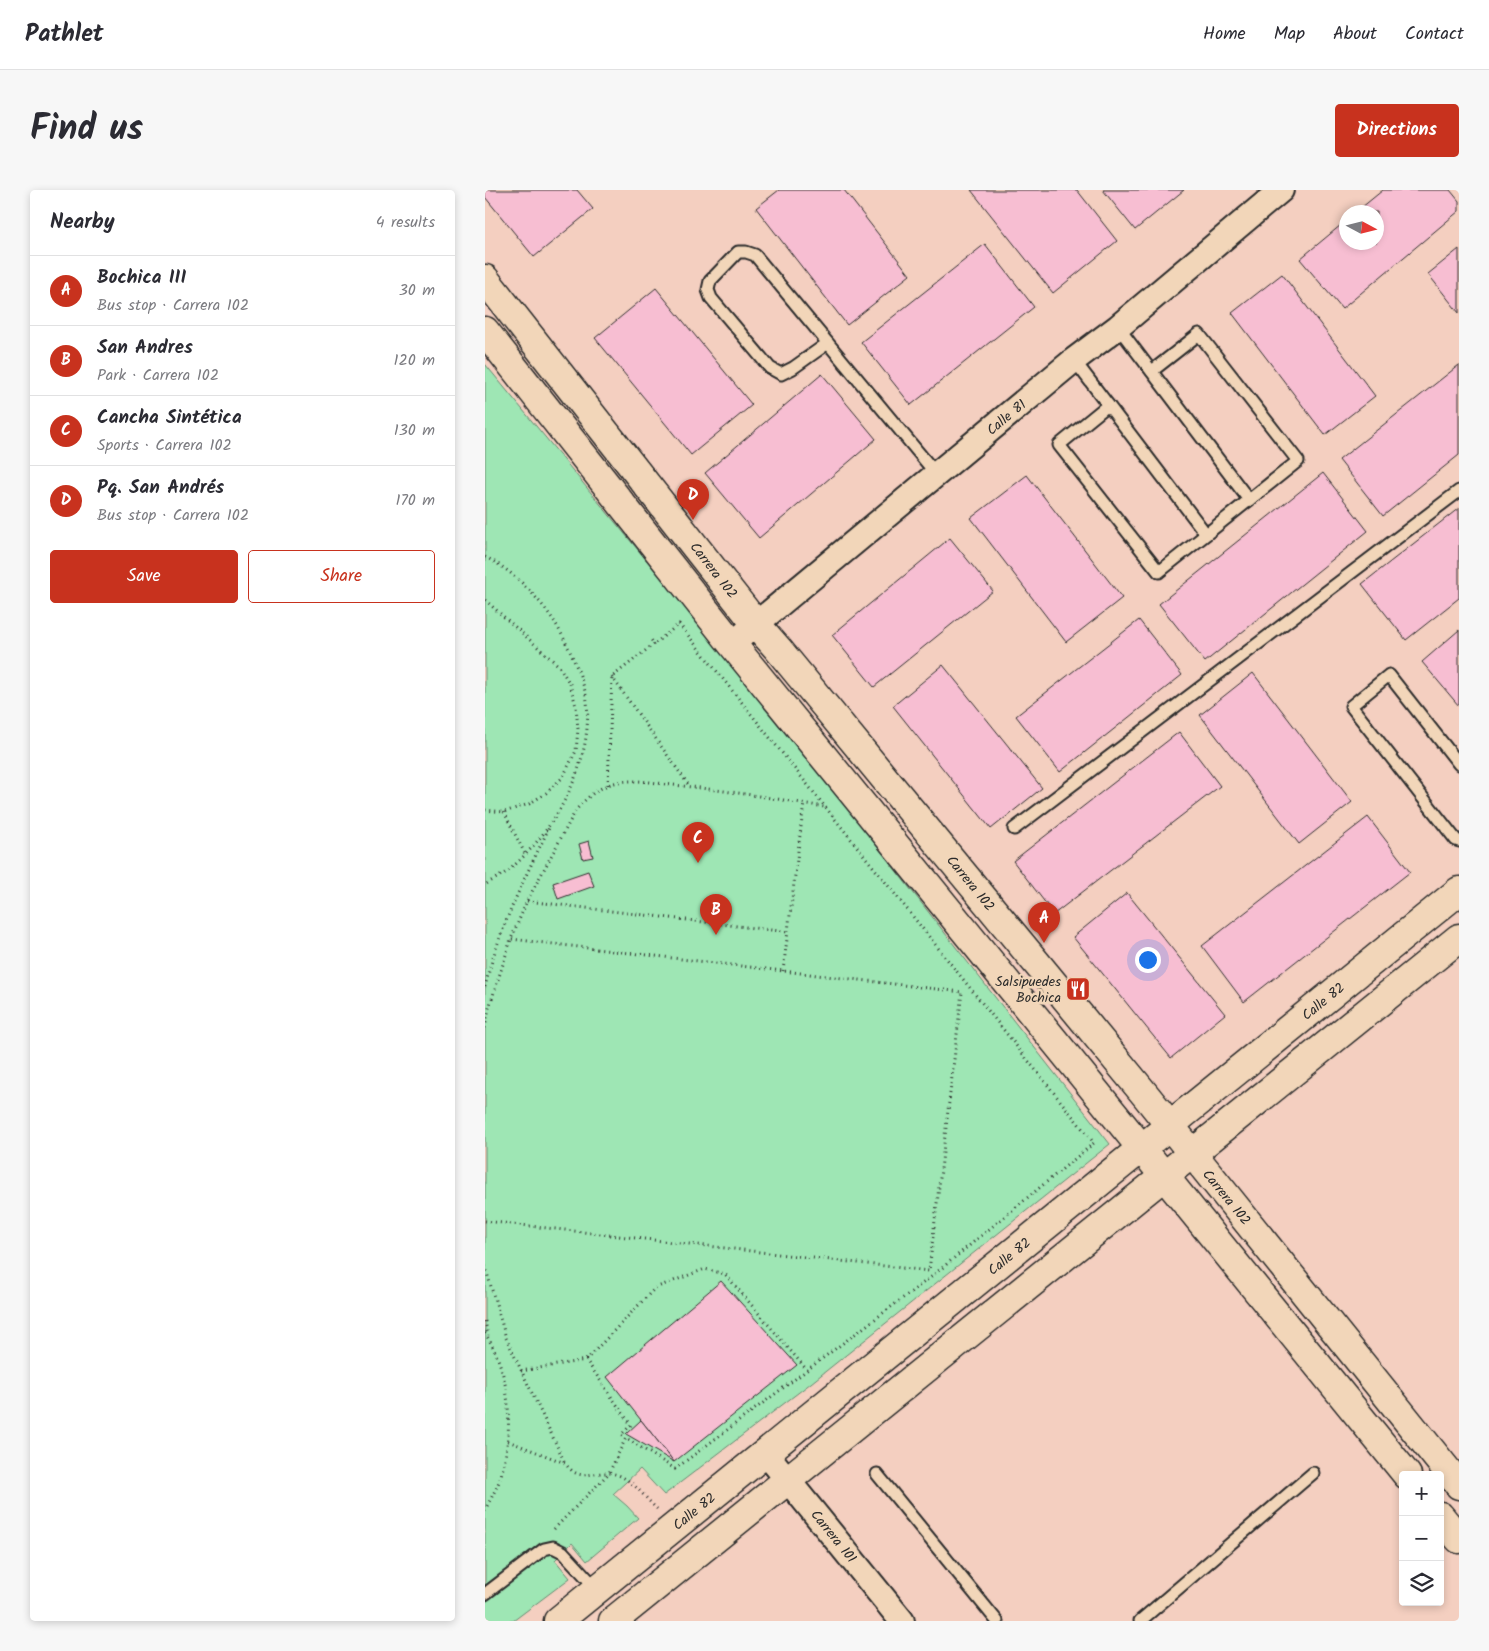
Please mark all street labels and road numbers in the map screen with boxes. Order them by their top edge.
street label: Calle 81 [982,394,1032,441]
street label: Carrera 102 [684,537,742,604]
street label: Carrera 102 [941,851,1000,917]
street label: Calle 82 [1297,977,1350,1026]
street label: Carrera 102 [1197,1165,1256,1231]
street label: Calle 82 [983,1232,1036,1281]
street label: Calle 82 [668,1487,721,1536]
street label: Carrera 101 [805,1505,862,1568]

